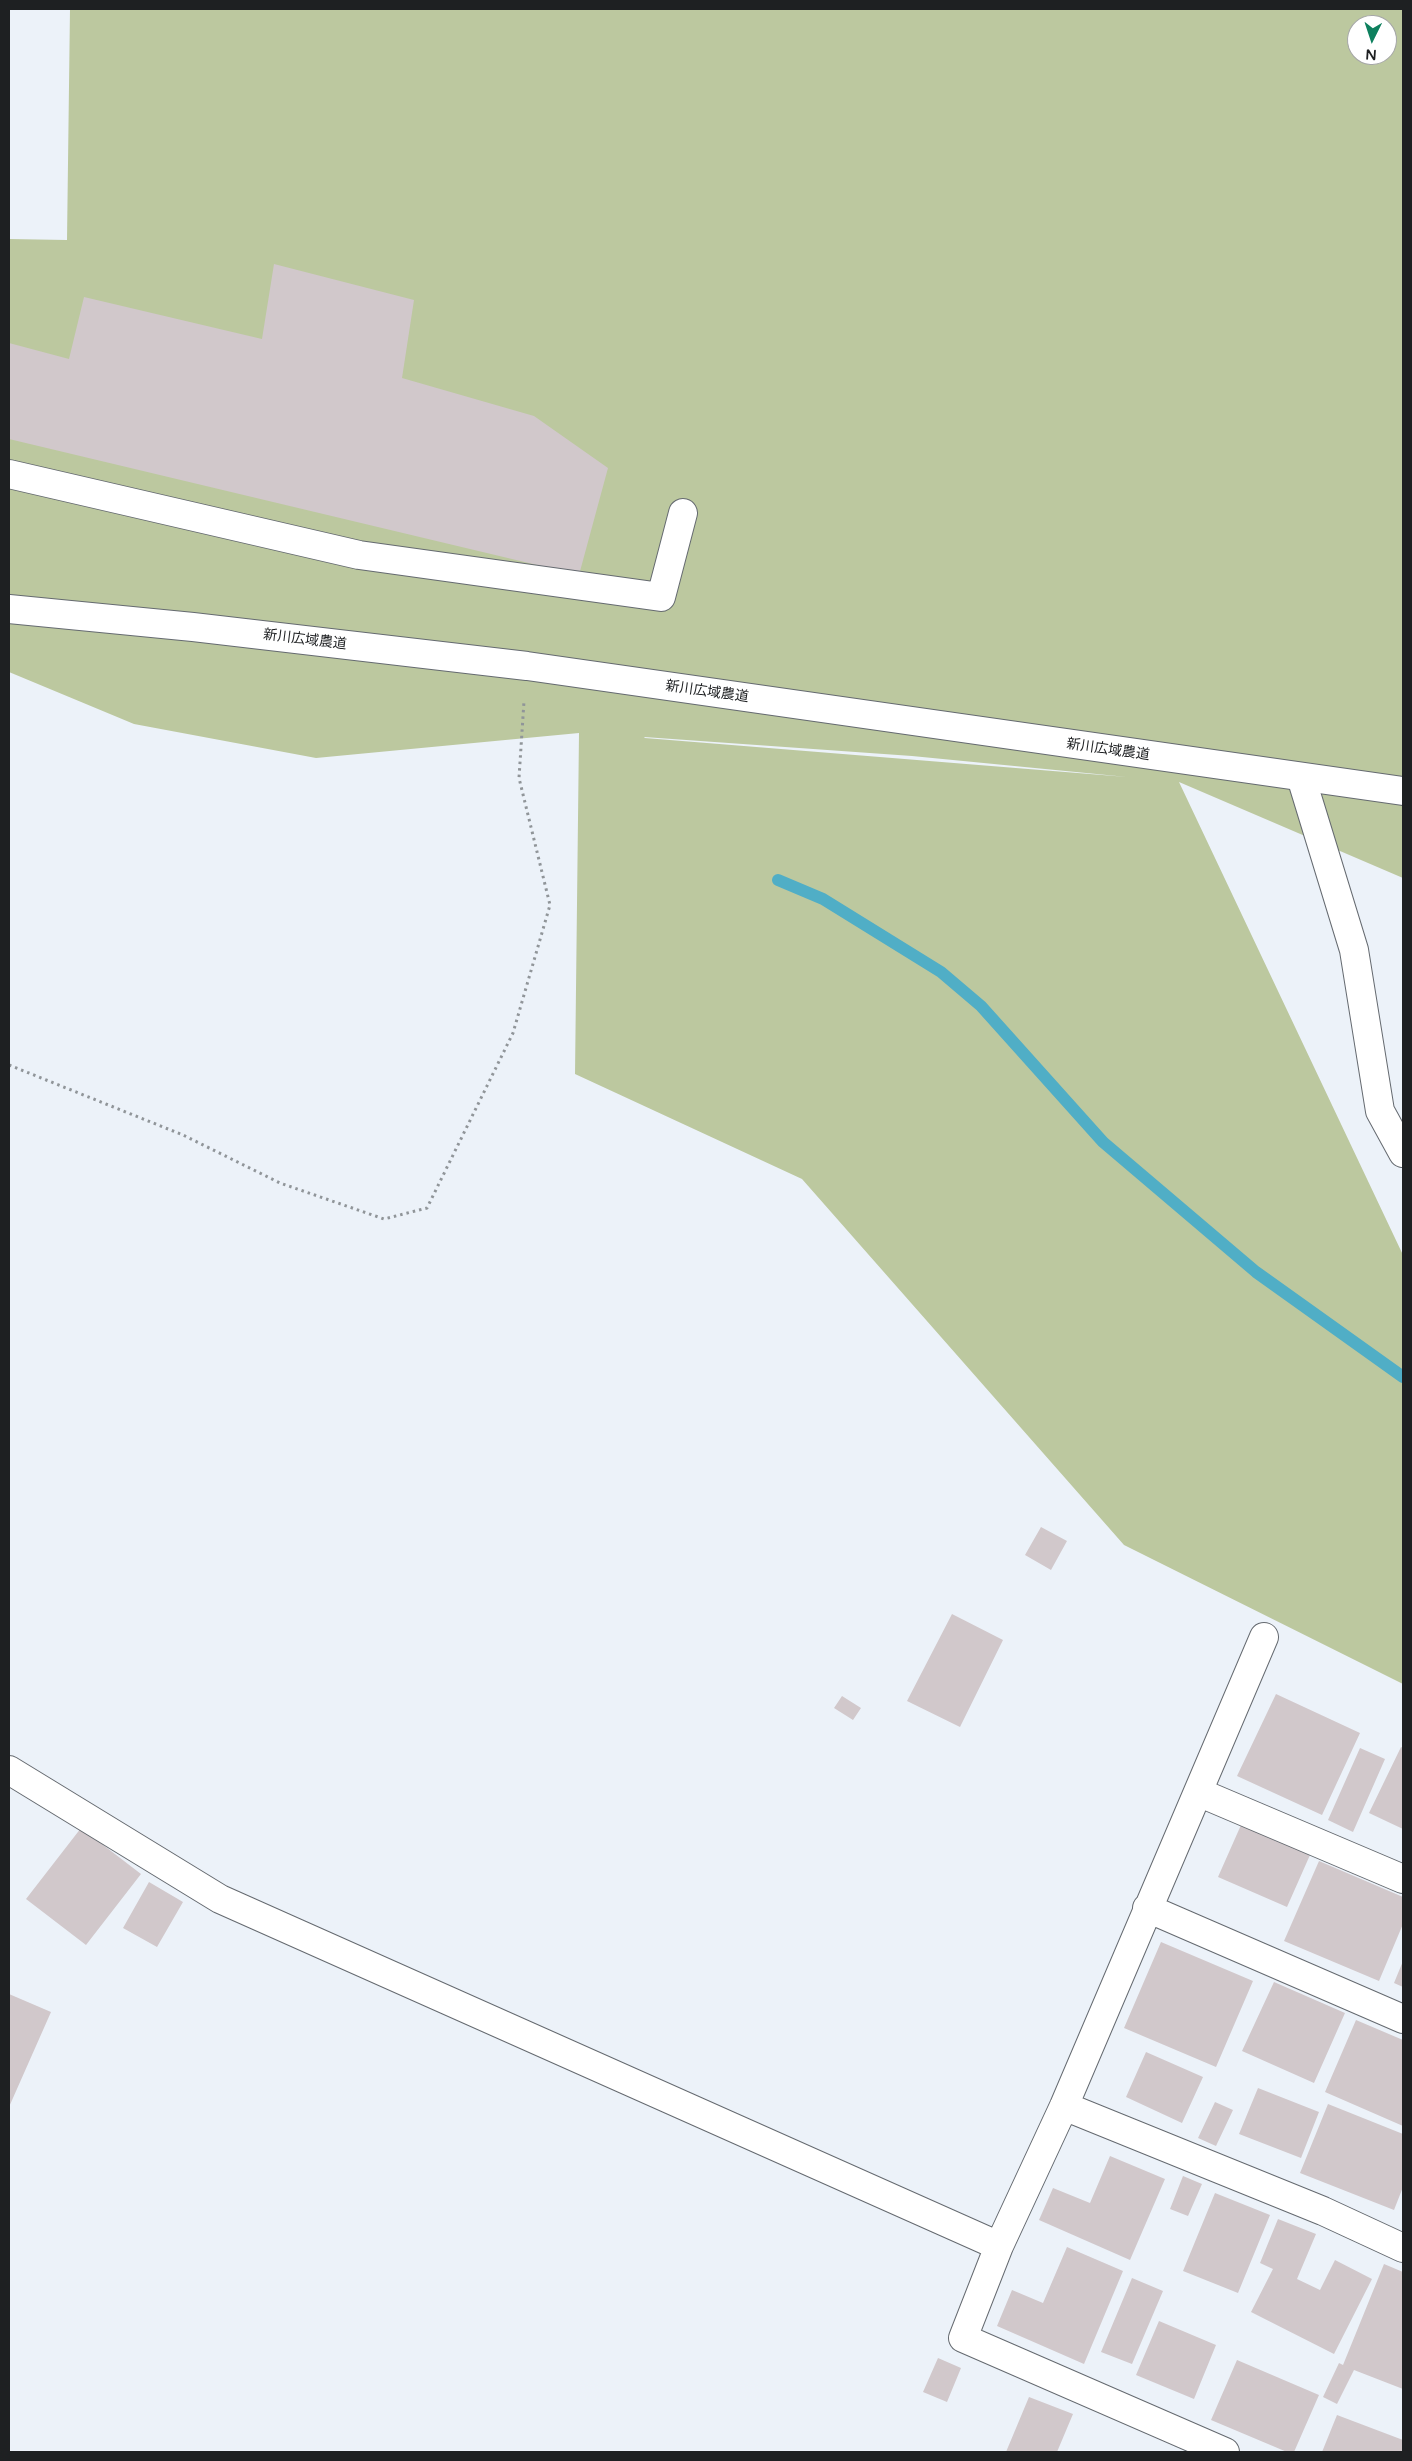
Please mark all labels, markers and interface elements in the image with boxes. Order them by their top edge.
north arrow [1347,15,1397,65]
text: N [1365,46,1377,63]
street label: 新川広域農道 [262,627,348,653]
street label: 新川広域農道 [664,678,750,706]
street label: 新川広域農道 [1065,736,1151,764]

